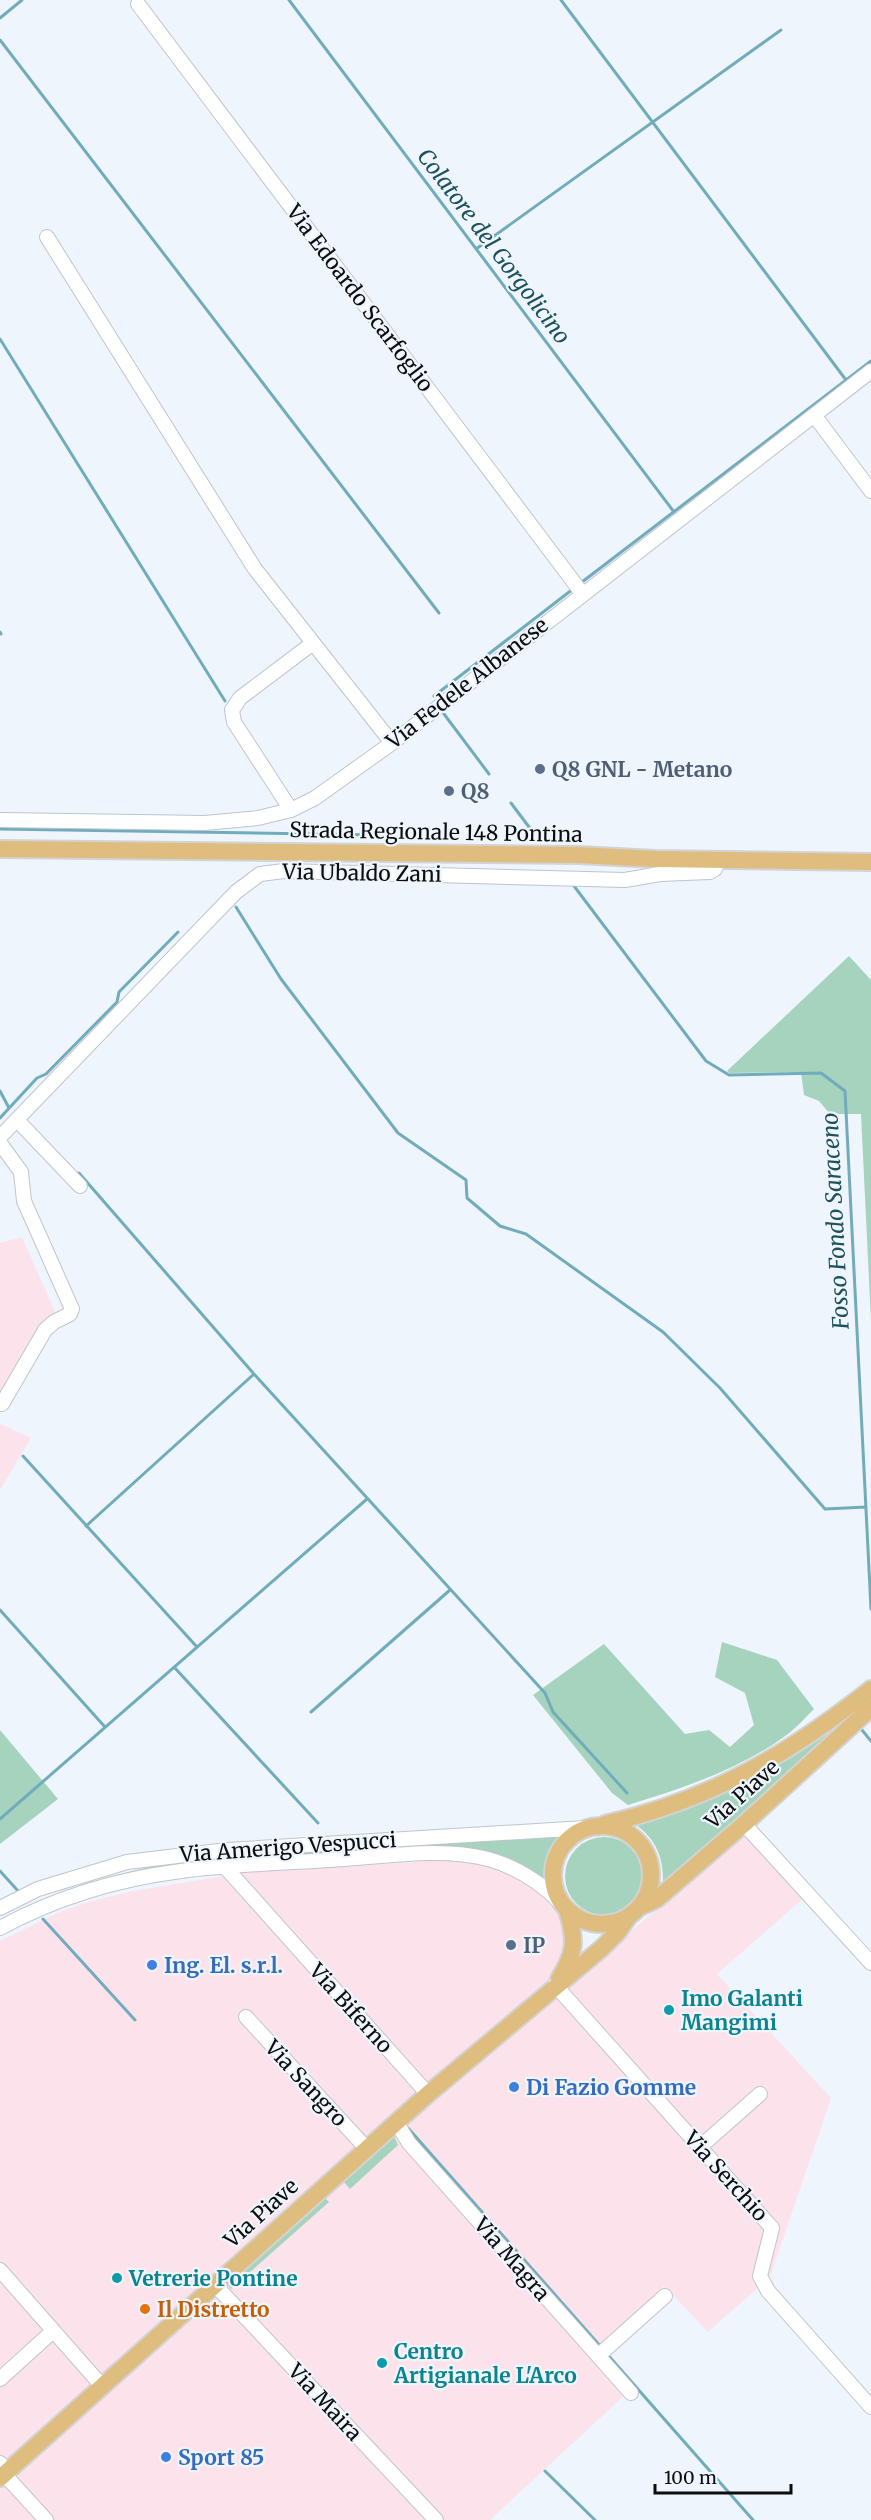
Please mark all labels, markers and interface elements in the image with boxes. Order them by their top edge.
water label: Colatore del Gorgolicino [411,143,577,349]
street label: Via Edoardo Scarfoglio [280,198,439,397]
street label: Via Fedele Albanese [380,611,553,755]
place label: Q8 GNL - Metano [552,756,732,783]
marker: Q8 GNL - Metano [533,762,547,776]
place label: Q8 [461,778,489,805]
marker: Q8 [442,784,456,798]
street label: Strada Regionale 148 Pontina [289,816,583,848]
street label: Via Ubaldo Zani [281,858,442,888]
water label: Fosso Fondo Saraceno [815,1112,855,1331]
street label: Via Piave [698,1754,785,1835]
street label: Via Amerigo Vespucci [178,1826,397,1868]
place label: IP [523,1932,545,1959]
marker: IP [504,1938,518,1952]
place label: Ing. El. s.r.l. [164,1952,283,1979]
street label: Via Biferno [303,1957,398,2059]
marker: Ing. El. s.r.l. [145,1958,159,1972]
place label: Imo Galanti Mangimi [681,1985,803,2036]
marker: Imo Galanti Mangimi [662,2003,676,2017]
street label: Via Sangro [258,2033,353,2132]
place label: Di Fazio Gomme [526,2074,696,2101]
marker: Di Fazio Gomme [507,2080,521,2094]
street label: Via Serchio [678,2124,774,2227]
street label: Via Piave [217,2173,304,2254]
street label: Via Magra [468,2211,556,2306]
place label: Vetrerie Pontine [128,2265,298,2292]
marker: Vetrerie Pontine [110,2271,124,2285]
place label: Il Distretto [157,2296,270,2323]
marker: Il Distretto [138,2302,152,2316]
place label: Centro Artigianale L'Arco [393,2338,577,2389]
marker: Centro Artigianale L'Arco [375,2356,389,2370]
street label: Via Maira [282,2357,368,2446]
place label: Sport 85 [178,2444,264,2471]
marker: Sport 85 [159,2450,173,2464]
scale bar [655,2457,792,2495]
text: 100 m [664,2466,717,2489]

